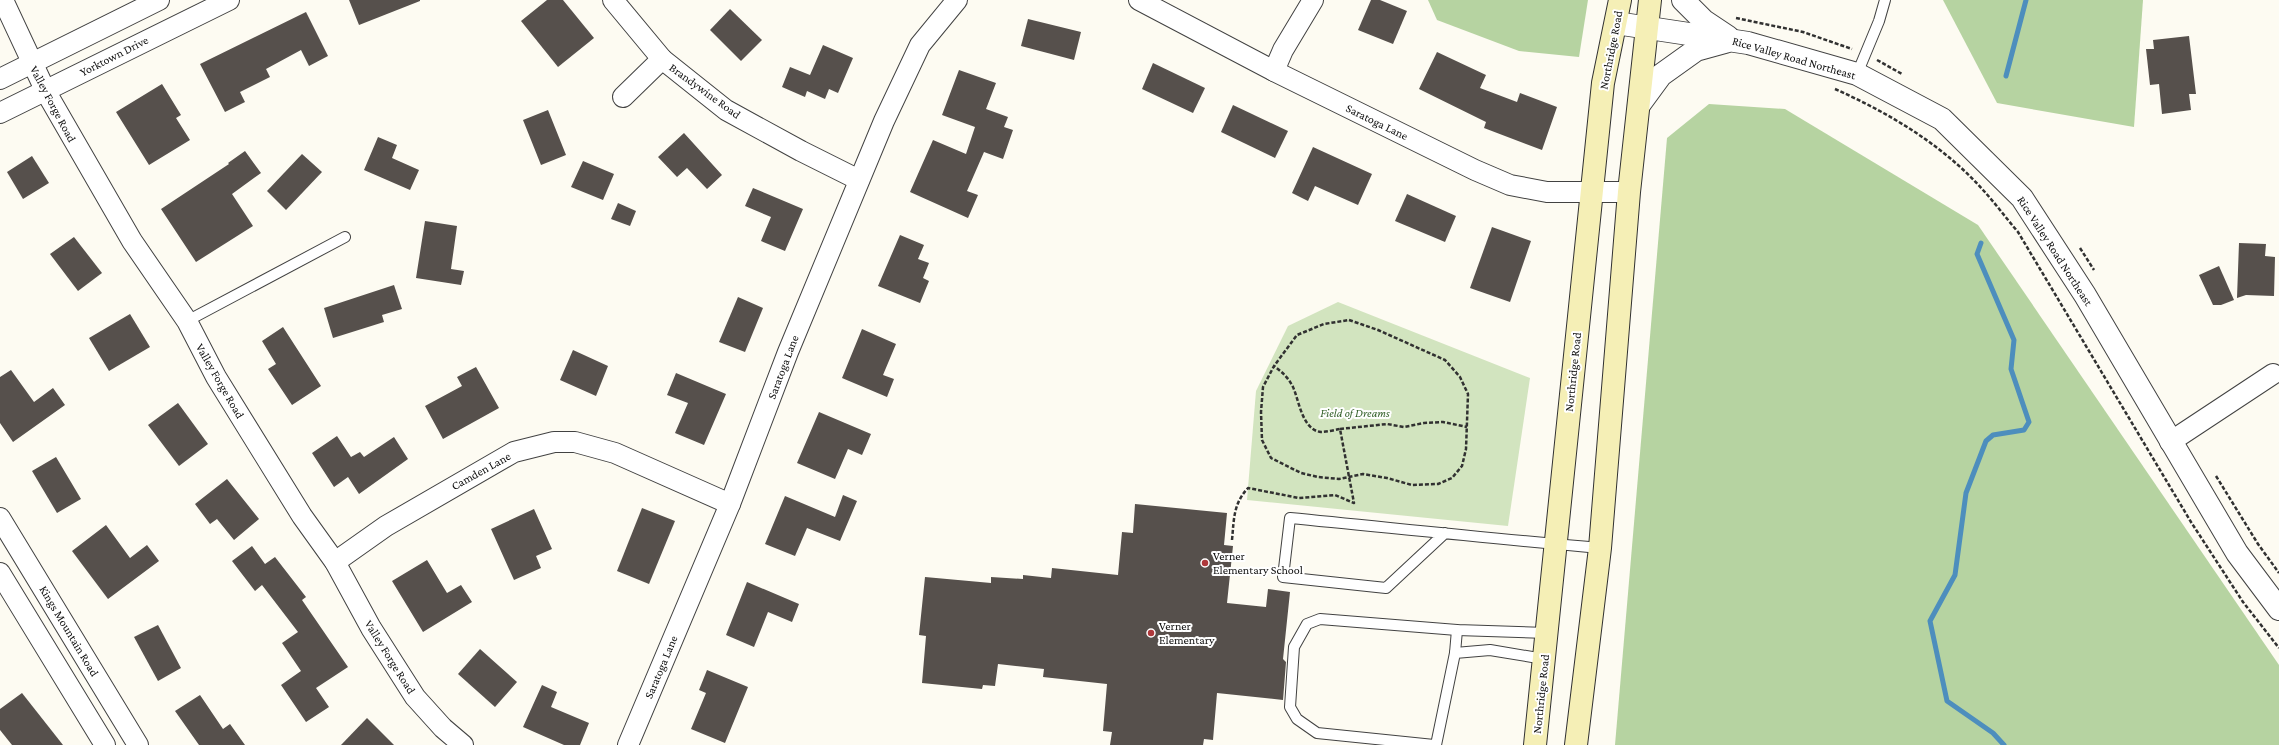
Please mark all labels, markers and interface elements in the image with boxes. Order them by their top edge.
street label: Northridge Road [1597,9,1626,90]
street label: Yorktown Drive [77,33,151,79]
street label: Rice Valley Road Northeast [1731,34,1858,83]
street label: Brandywine Road [667,60,744,122]
street label: Valley Forge Road [27,63,79,145]
street label: Saratoga Lane [1344,101,1410,143]
street label: Rice Valley Road Northeast [2014,194,2096,309]
street label: Northridge Road [1562,331,1584,412]
street label: Saratoga Lane [764,333,802,401]
street label: Valley Forge Road [193,341,248,422]
park label: Field of Dreams [1320,406,1390,420]
street label: Camden Lane [449,449,513,493]
place label: Verner Elementary School [1213,549,1303,577]
marker: Verner Elementary School [1200,558,1210,568]
street label: Kings Mountain Road [36,583,102,680]
street label: Valley Forge Road [362,617,419,697]
place label: Verner Elementary [1159,619,1215,647]
marker: Verner Elementary [1146,628,1156,638]
street label: Saratoga Lane [641,633,681,701]
street label: Northridge Road [1530,653,1552,734]

